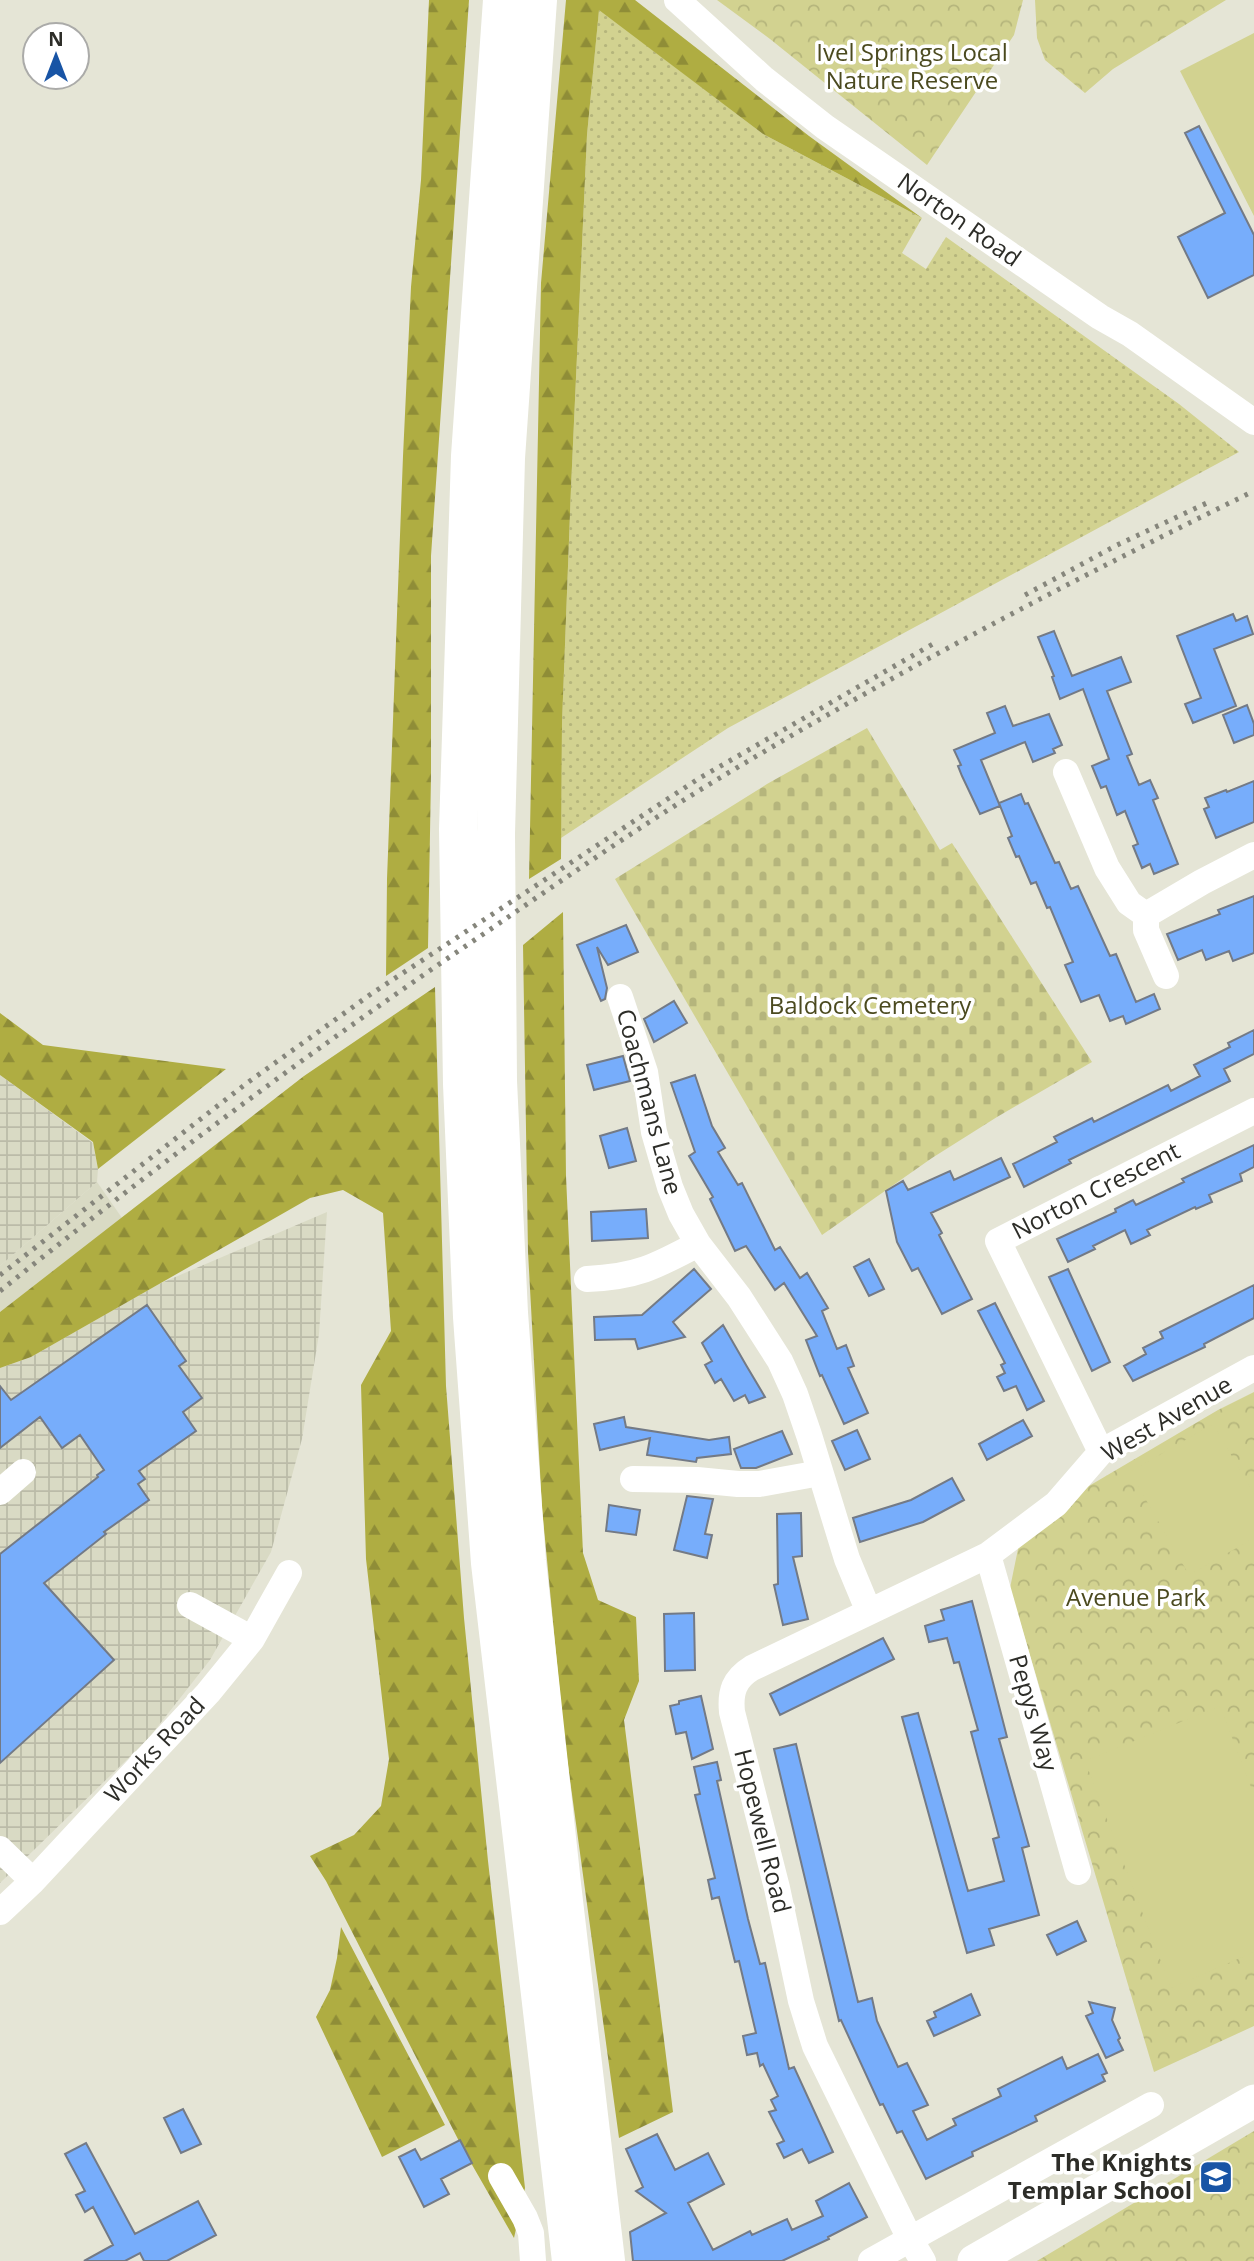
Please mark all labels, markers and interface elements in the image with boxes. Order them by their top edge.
north arrow [21,21,91,91]
text: N [48,26,64,52]
park label: Ivel Springs Local Nature Reserve [816,35,1008,96]
street label: Norton Road [892,164,1028,273]
park label: Baldock Cemetery [769,988,972,1021]
street label: Coachmans Lane [610,1005,691,1198]
street label: Norton Crescent [1006,1133,1185,1246]
street label: West Avenue [1095,1367,1237,1468]
park label: Avenue Park [1066,1580,1206,1613]
street label: Pepys Way [1002,1650,1067,1776]
street label: Works Road [96,1689,212,1809]
street label: Hopewell Road [727,1745,800,1916]
place label: The Knights Templar School [1008,2145,1192,2206]
school or university icon: The Knights Templar School [1197,2158,1235,2196]

